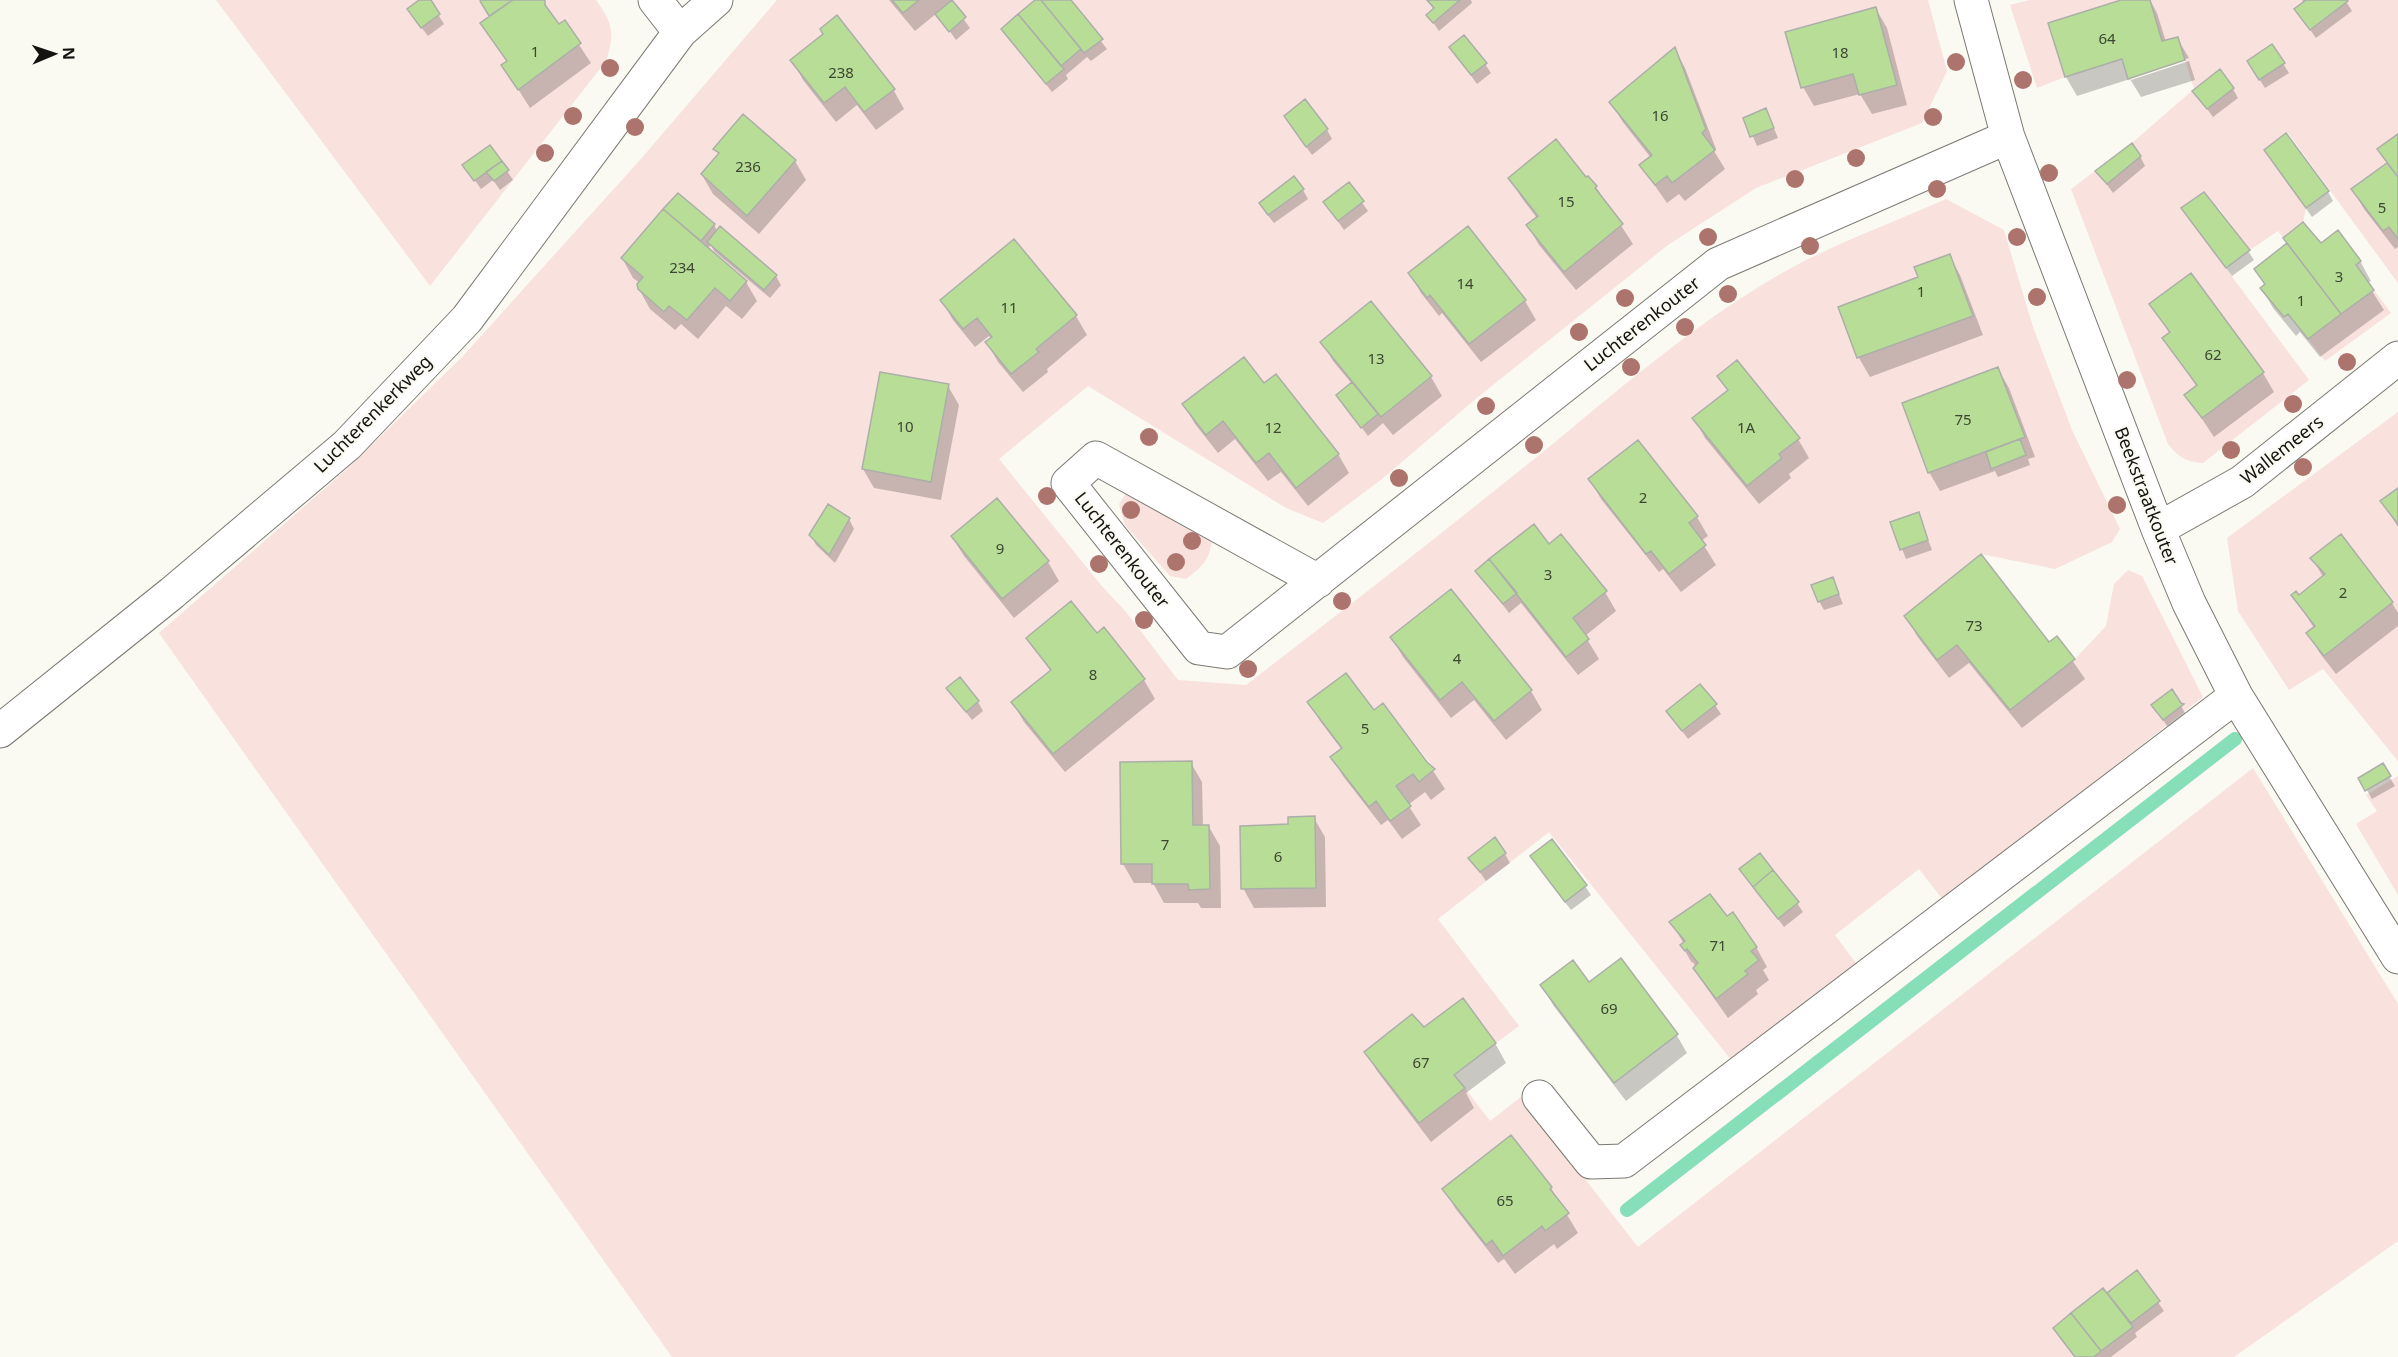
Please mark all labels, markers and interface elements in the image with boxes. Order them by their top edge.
north arrow [24,24,84,84]
house number: 64 [2098,28,2116,48]
house number: 1 [531,41,539,61]
house number: 18 [1831,42,1849,62]
text: N [58,47,80,60]
house number: 238 [828,62,854,82]
house number: 16 [1651,105,1669,125]
house number: 236 [735,156,761,176]
house number: 15 [1557,191,1575,211]
house number: 5 [2378,197,2386,217]
house number: 234 [669,257,695,277]
house number: 3 [2335,266,2343,286]
street label: Luchterenkouter [1578,270,1705,376]
house number: 14 [1456,273,1474,293]
house number: 1 [1917,281,1925,301]
house number: 1 [2297,290,2305,310]
house number: 11 [1000,297,1018,317]
house number: 62 [2204,344,2222,364]
house number: 13 [1367,348,1385,368]
street label: Luchterenkerkweg [308,349,436,477]
house number: 75 [1954,409,1972,429]
street label: Wallemeers [2235,409,2328,489]
house number: 10 [896,416,914,436]
house number: 12 [1264,417,1282,437]
house number: 1A [1737,417,1755,437]
street label: Beekstraatkouter [2110,423,2185,569]
street label: Luchterenkouter [1070,486,1176,613]
house number: 2 [1639,487,1647,507]
house number: 9 [996,538,1004,558]
house number: 3 [1544,564,1552,584]
house number: 2 [2339,582,2347,602]
house number: 73 [1965,615,1983,635]
house number: 4 [1453,648,1462,668]
house number: 8 [1089,664,1097,684]
house number: 5 [1361,718,1369,738]
house number: 7 [1161,834,1169,854]
house number: 6 [1274,846,1282,866]
house number: 71 [1709,935,1727,955]
house number: 69 [1600,998,1618,1018]
house number: 67 [1412,1052,1430,1072]
house number: 65 [1496,1190,1514,1210]

